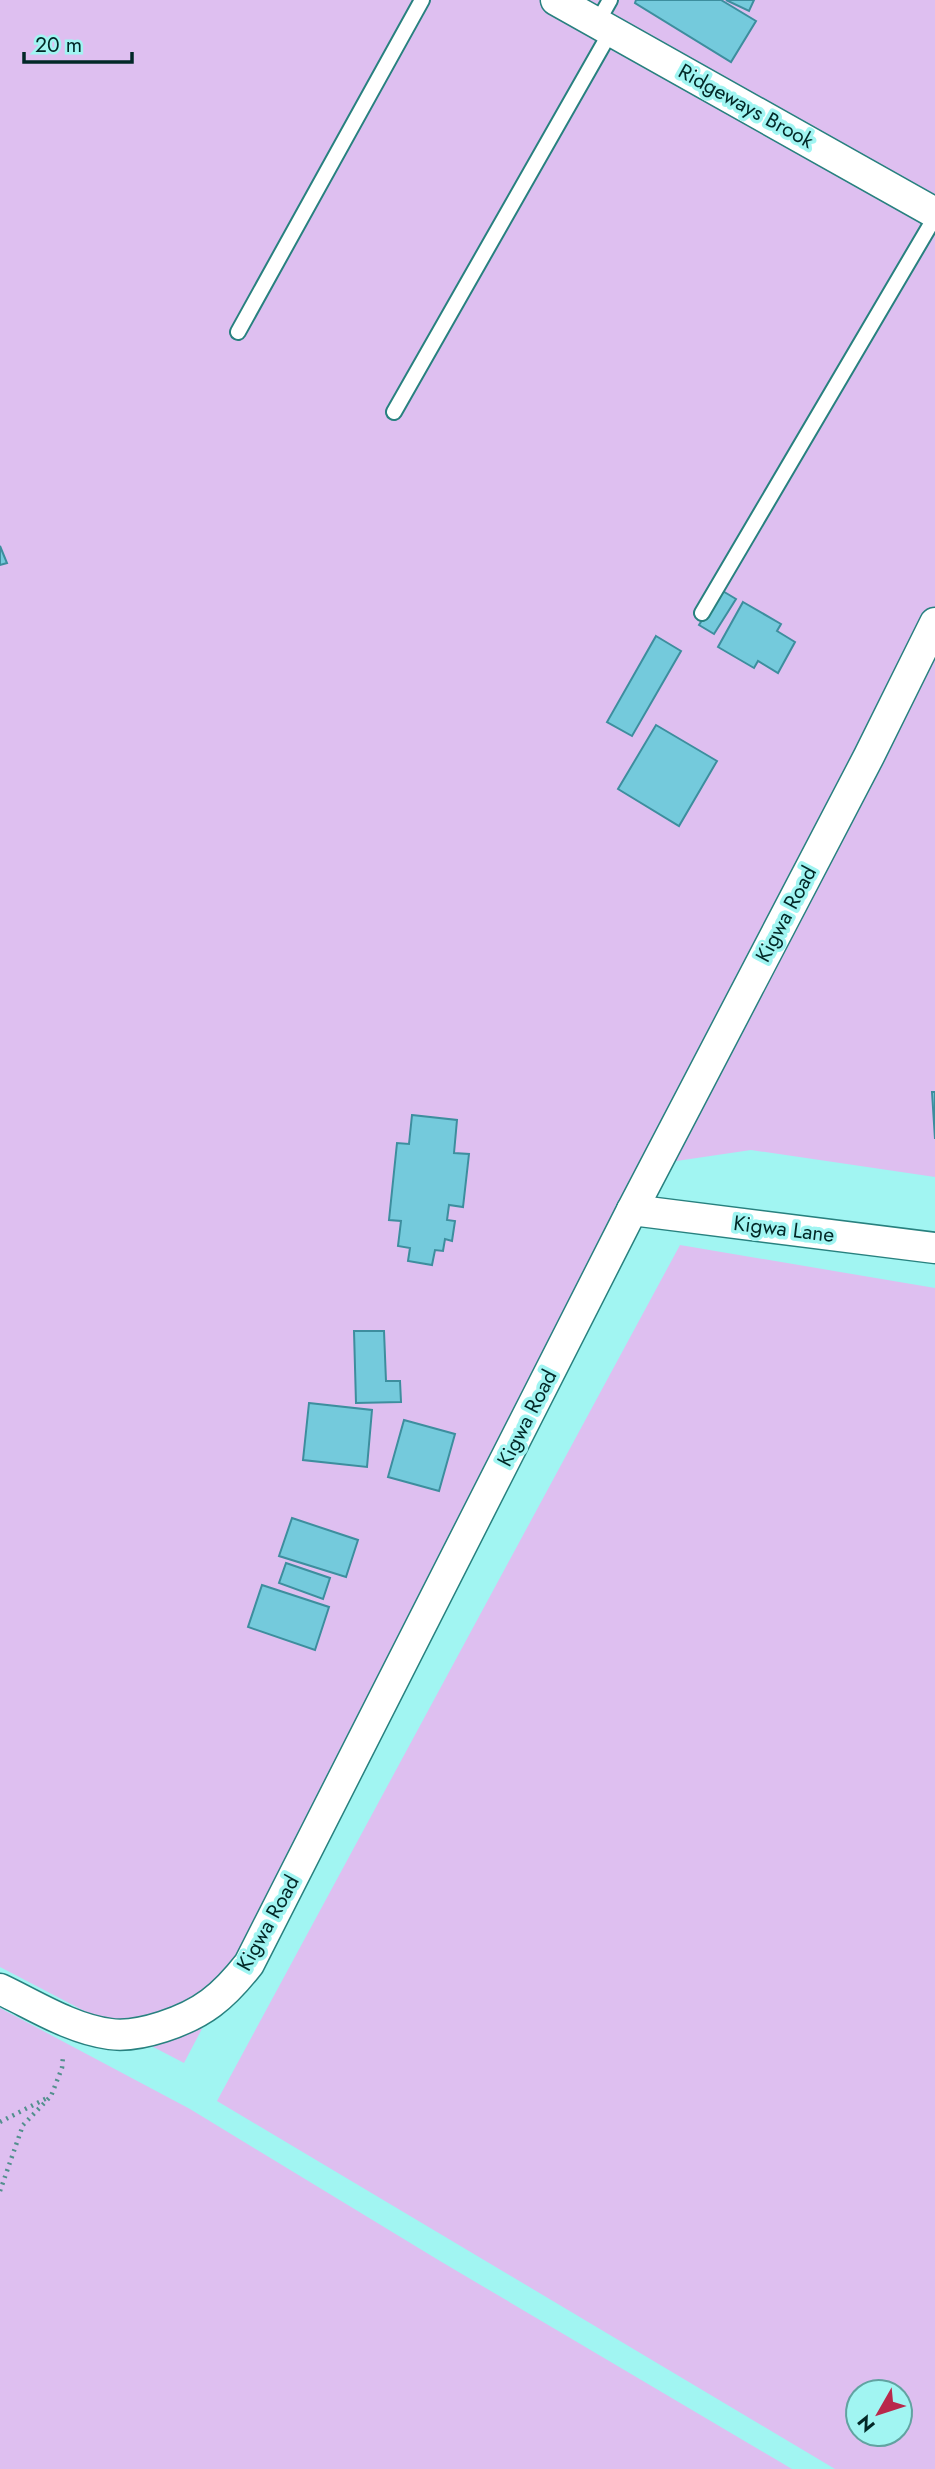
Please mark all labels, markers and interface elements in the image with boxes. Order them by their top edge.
scale bar [24,21,133,65]
text: 20 m [35,30,82,60]
street label: Ridgeways Brook [673,56,820,156]
street label: Kigwa Road [748,860,824,968]
street label: Kigwa Lane [732,1208,836,1250]
street label: Kigwa Road [490,1364,564,1472]
street label: Kigwa Road [229,1870,307,1976]
north arrow [844,2378,914,2448]
text: N [851,2409,881,2438]

